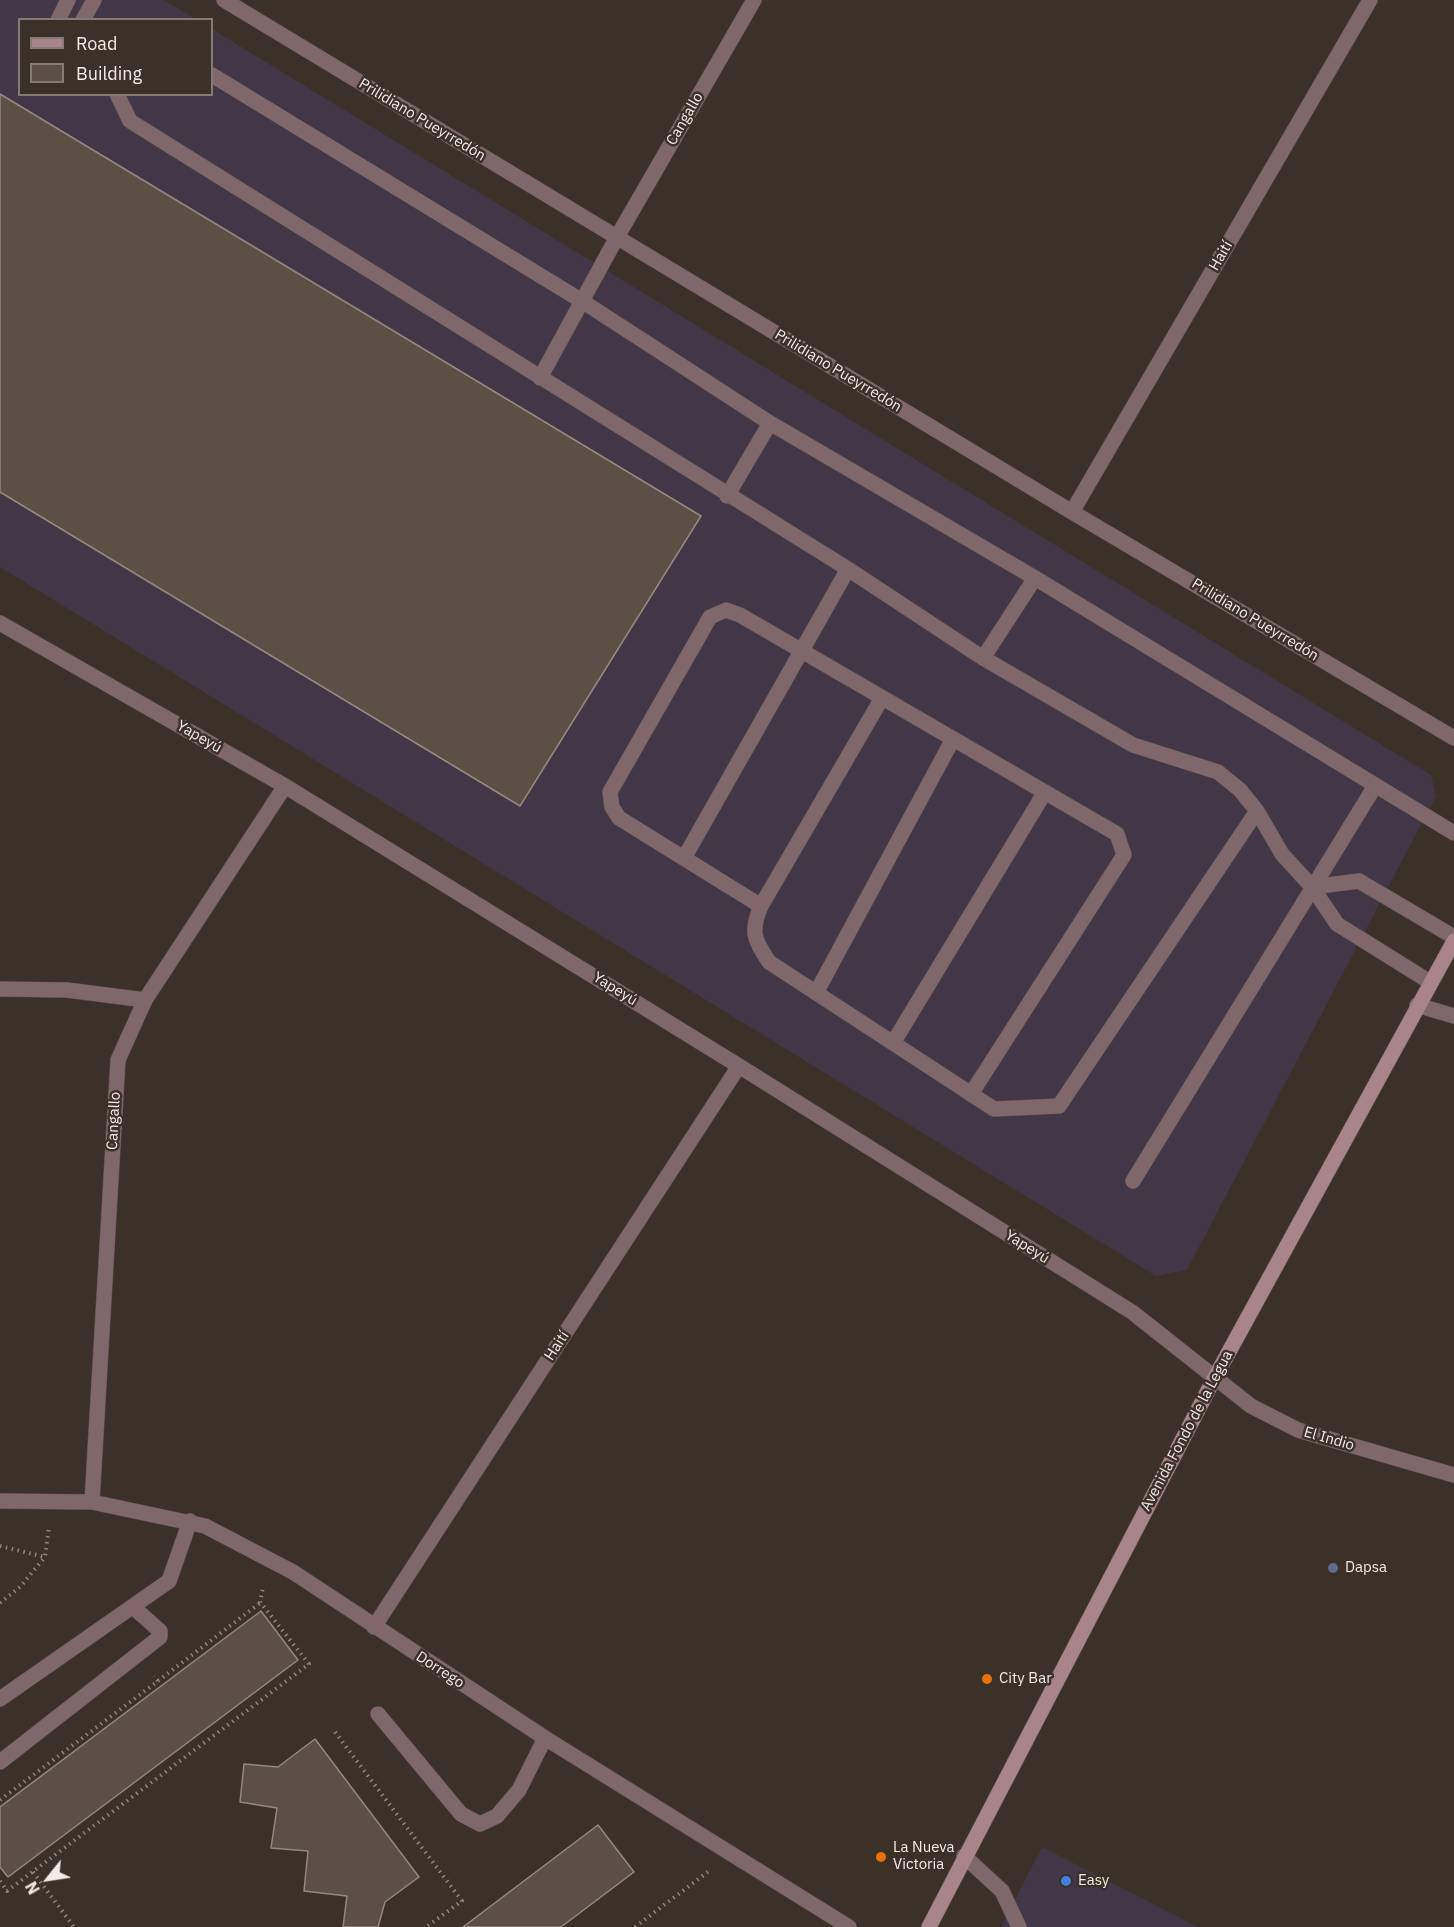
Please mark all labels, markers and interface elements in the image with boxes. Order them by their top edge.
legend [18,18,213,96]
text: Road [76,32,117,55]
text: Building [76,62,142,85]
street label: Prilidiano Pueyrredón [355,75,489,165]
street label: Cangallo [663,89,707,149]
street label: Haití [1205,238,1237,274]
street label: Prilidiano Pueyrredón [771,326,905,416]
street label: Prilidiano Pueyrredón [1188,575,1322,665]
street label: Yapeyú [173,717,225,757]
street label: Yapeyú [589,968,641,1010]
street label: Cangallo [103,1091,125,1151]
street label: Yapeyú [1001,1226,1053,1268]
street label: Haití [541,1328,573,1364]
street label: Avenida Fondo de la Legua [1137,1348,1237,1514]
street label: El Indio [1302,1423,1356,1455]
place label: Dapsa [1345,1559,1387,1577]
marker: Dapsa [1326,1561,1340,1575]
street label: Dorrego [413,1648,467,1692]
place label: City Bar [999,1670,1052,1688]
marker: City Bar [980,1672,994,1686]
place label: La Nueva Victoria [893,1839,955,1874]
north arrow [18,1849,78,1909]
marker: La Nueva Victoria [874,1850,888,1864]
place label: Easy [1078,1872,1109,1890]
marker: Easy [1059,1874,1073,1888]
text: N [21,1878,44,1898]

